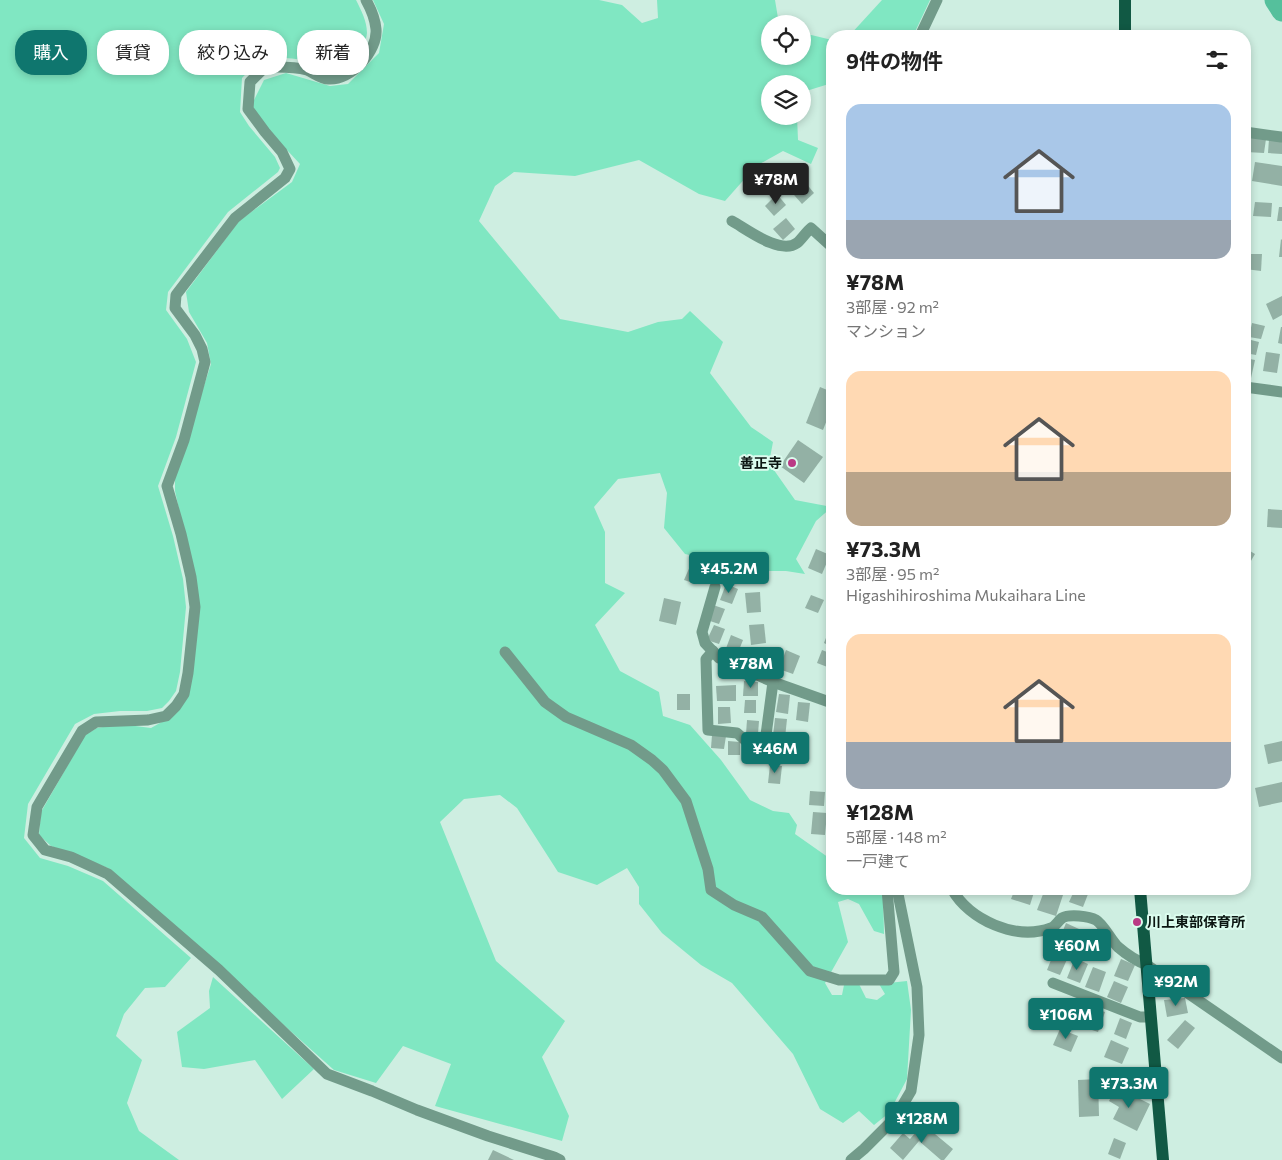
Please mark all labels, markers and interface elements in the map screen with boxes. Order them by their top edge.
map controls [761,15,811,125]
button: locate [761,15,811,65]
chip: 購入 [15,30,87,75]
chip: 賃貸 [97,30,169,75]
chip: 絞り込み [179,30,287,75]
chip: 新着 [297,30,369,75]
icon: filters [1203,46,1231,74]
text: 9件の物件 [846,48,943,73]
button: layers [761,75,811,125]
icon: home [994,136,1084,226]
pin: ¥78M [746,162,806,205]
text: ¥78M [754,169,798,188]
text: ¥78M [846,269,904,294]
text: 3部屋 · 92 m² [846,297,939,316]
text: マンション [846,321,926,340]
icon: home [994,404,1084,494]
place label: 善正寺 [740,454,782,471]
marker: 善正寺 [786,457,798,469]
text: ¥73.3M [846,536,921,561]
pin: ¥45.2M [688,552,770,594]
text: ¥45.2M [700,558,758,577]
text: 3部屋 · 95 m² [846,564,939,583]
text: Higashihiroshima Mukaihara Line [846,585,1086,604]
pin: ¥78M [721,646,781,689]
text: ¥78M [729,653,773,672]
icon: home [994,666,1084,756]
pin: ¥46M [745,732,805,774]
text: ¥46M [752,738,798,757]
text: ¥128M [846,799,914,824]
text: 5部屋 · 148 m² [846,827,947,846]
text: 一戸建て [846,851,910,870]
place label: 川上東部保育所 [1147,913,1245,930]
marker: 川上東部保育所 [1131,916,1143,928]
pin: ¥60M [1047,928,1107,971]
text: ¥60M [1054,935,1100,954]
pin: ¥92M [1146,964,1206,1007]
text: ¥92M [1154,971,1198,990]
pin: ¥106M [1031,998,1101,1040]
text: ¥106M [1039,1004,1093,1023]
pin: ¥73.3M [1088,1066,1170,1109]
text: ¥73.3M [1100,1073,1158,1092]
pin: ¥128M [887,1102,957,1144]
text: ¥128M [896,1108,948,1127]

